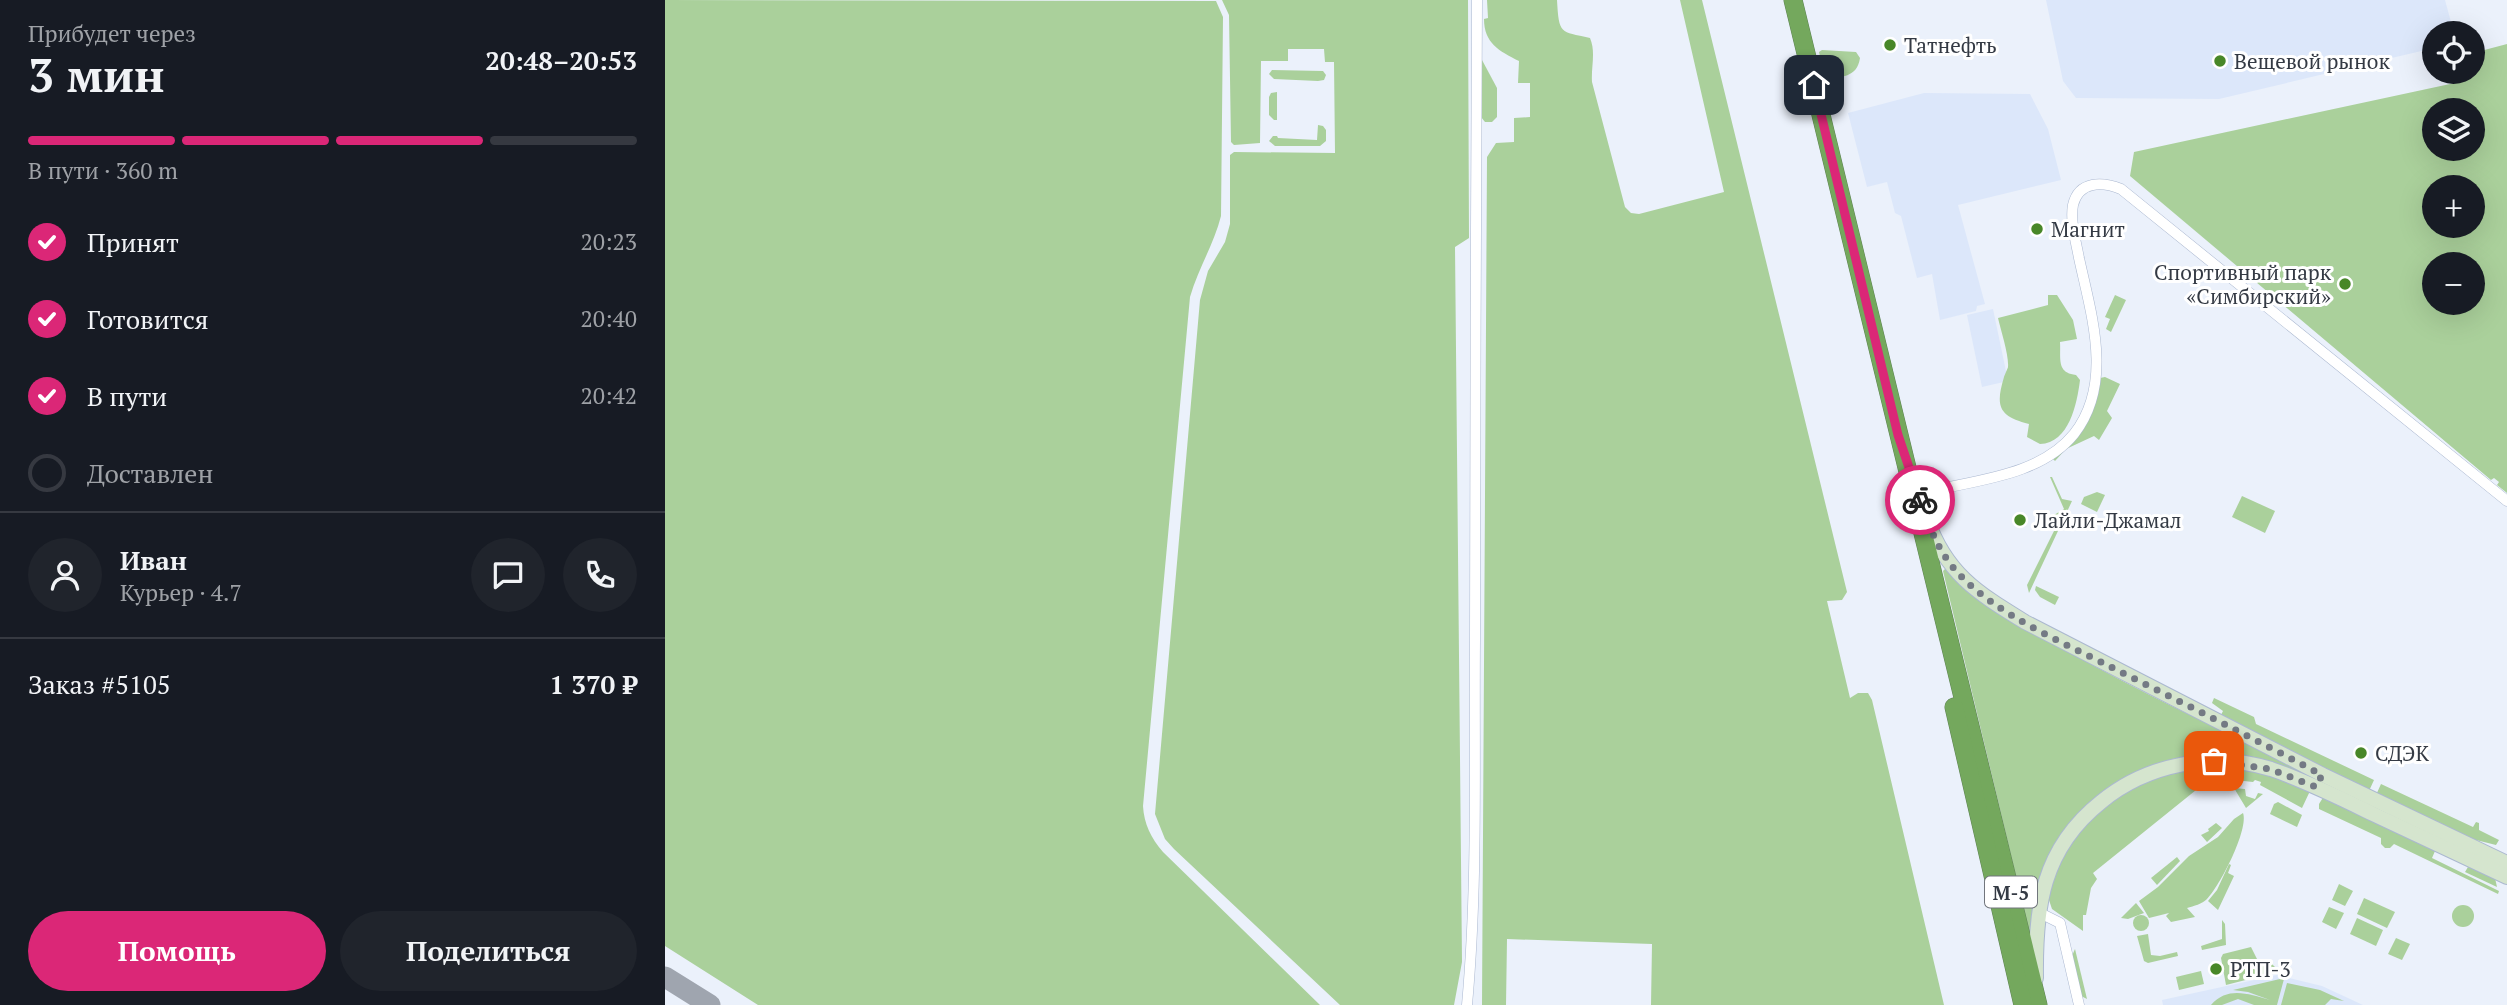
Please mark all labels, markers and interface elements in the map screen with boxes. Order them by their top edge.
text: Прибудет через [28,18,196,49]
map controls [2422,21,2485,315]
button: locate [2422,21,2485,84]
place label: Татнефть [1904,31,1997,59]
marker: Татнефть [1882,37,1898,53]
text: 20:48–20:53 [485,43,637,77]
text: 3 мин [28,44,165,105]
place label: Вещевой рынок [2234,47,2390,75]
marker: Вещевой рынок [2212,53,2228,69]
pin [1784,55,1844,115]
icon: home [1795,66,1833,104]
button: layers [2422,98,2485,161]
text: В пути · 360 m [28,155,178,186]
button: + [2422,175,2485,238]
place label: Магнит [2051,215,2125,243]
marker: Магнит [2029,221,2045,237]
icon: check [28,223,66,261]
text: Принят [87,225,179,259]
text: 20:23 [580,226,637,257]
button: − [2422,252,2485,315]
place label: Спортивный парк «Симбирский» [2154,258,2332,310]
marker: Спортивный парк «Симбирский» [2337,276,2353,292]
icon: check [28,300,66,338]
text: Готовится [87,302,209,336]
text: 20:40 [580,303,637,334]
icon: check [28,377,66,415]
text: В пути [87,379,167,413]
text: 20:42 [580,380,637,411]
text: Доставлен [87,456,213,490]
courier [1885,465,1955,535]
icon: bike [1901,481,1939,519]
place label: Лайли-Джамал [2033,506,2181,534]
marker: Лайли-Джамал [2012,512,2028,528]
button: person [28,538,102,612]
button: chat [471,538,545,612]
button: phone [563,538,637,612]
text: Иван [120,543,187,577]
text: Курьер · 4.7 [120,577,242,608]
text: Заказ #5105 [28,667,171,701]
text: 1 370 ₽ [550,667,637,701]
pin [2184,731,2244,791]
place label: СДЭК [2375,739,2429,767]
icon: bag [2195,742,2233,780]
marker: СДЭК [2353,745,2369,761]
road number: М-5 [1985,876,2037,908]
button: Помощь [28,911,326,991]
button: Поделиться [340,911,637,991]
place label: РТП-3 [2230,955,2291,983]
marker: РТП-3 [2208,961,2224,977]

